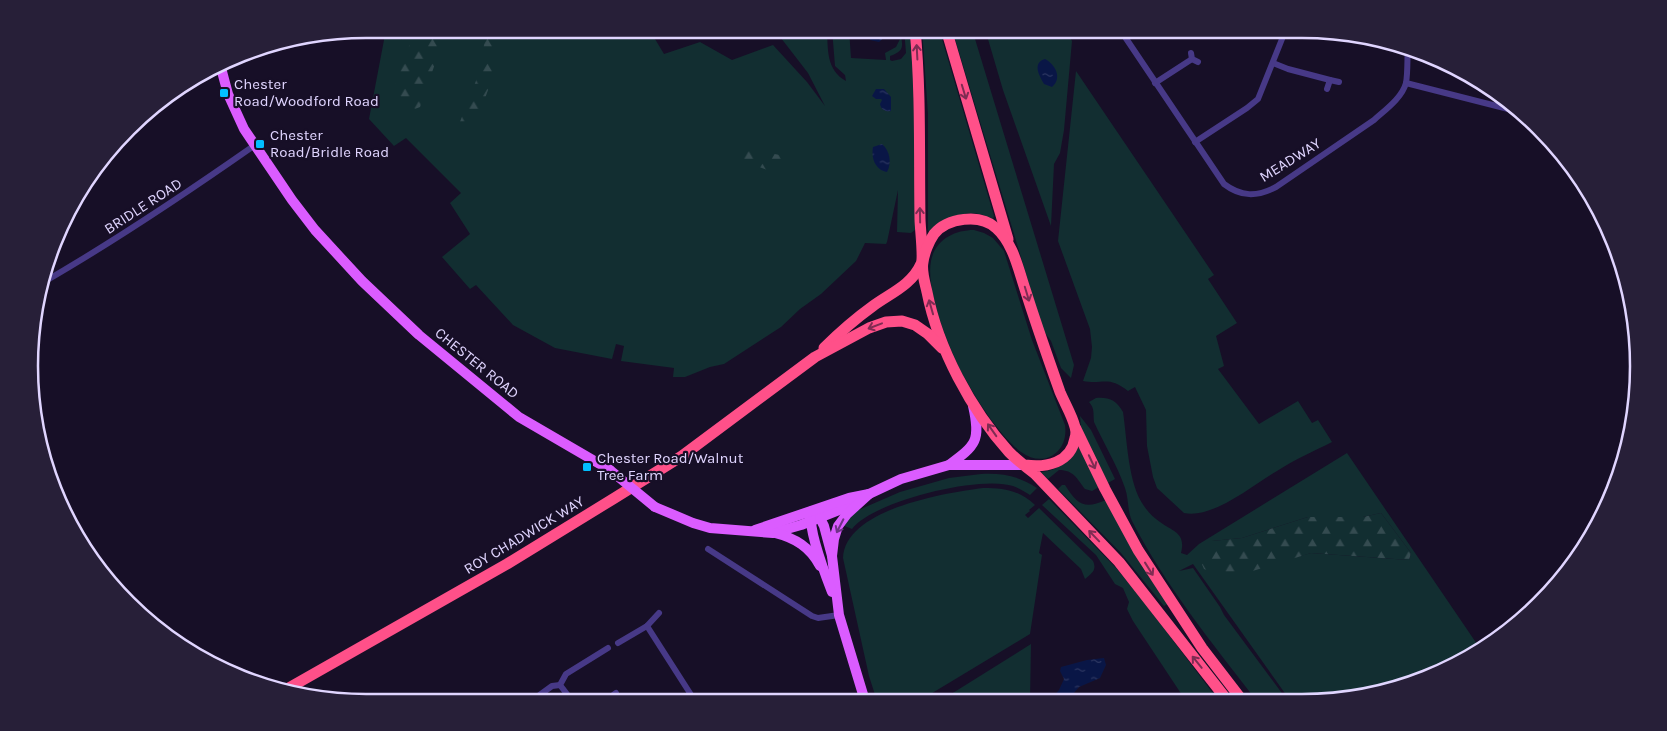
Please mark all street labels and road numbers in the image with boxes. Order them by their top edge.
street label: MEADWAY [1256,134,1325,186]
street label: BRIDLE ROAD [101,174,185,238]
street label: CHESTER ROAD [431,324,523,402]
street label: ROY CHADWICK WAY [461,492,588,578]

